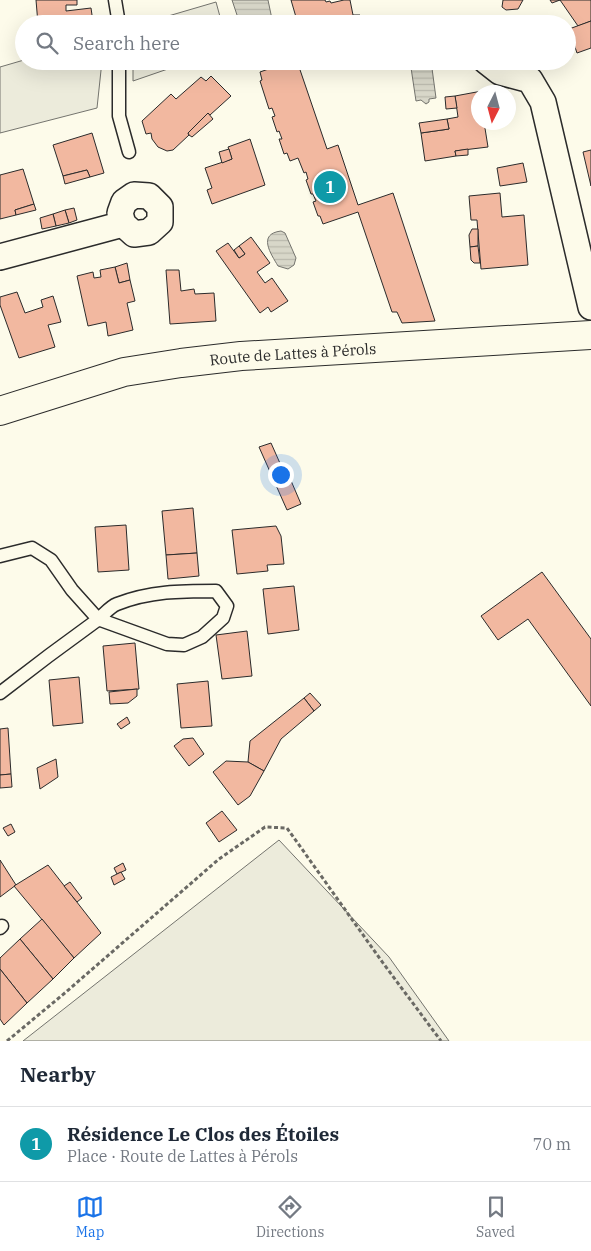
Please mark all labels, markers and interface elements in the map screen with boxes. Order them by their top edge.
search box [15,15,576,70]
icon: search [33,29,61,57]
text: Search here [73,31,180,55]
north arrow [471,85,516,130]
pin: 1 [314,168,346,206]
street label: Route de Lattes à Pérols [208,338,377,369]
your location [268,462,294,488]
text: Nearby [20,1060,96,1088]
text: Résidence Le Clos des Étoiles [67,1122,339,1146]
text: 1 [31,1134,41,1154]
text: 70 m [533,1134,571,1154]
text: Place · Route de Lattes à Pérols [67,1146,298,1166]
tab: Map [76,1193,104,1241]
tab: Directions [256,1193,324,1241]
tab: Saved [476,1193,515,1241]

